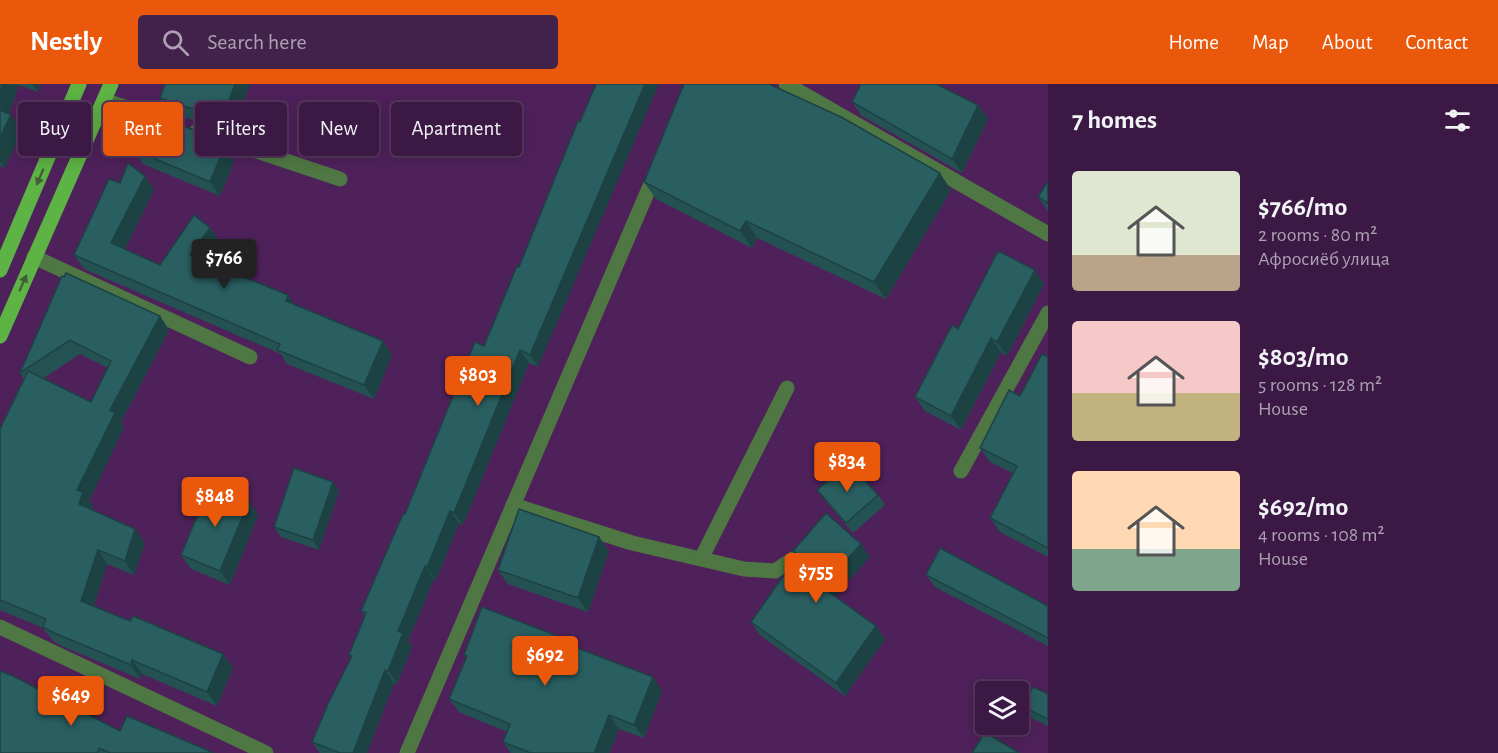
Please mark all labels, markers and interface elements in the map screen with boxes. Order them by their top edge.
search box [138,15,558,69]
icon: search [159,26,192,59]
text: Nestly [30,28,102,56]
text: Search here [207,31,307,53]
text: Home [1168,32,1219,53]
text: Map [1252,32,1289,53]
text: About [1322,32,1372,53]
text: Contact [1405,32,1468,53]
chip: Buy [18,102,91,156]
chip: Rent [103,102,183,156]
chip: Filters [195,102,287,156]
chip: New [299,102,379,156]
chip: Apartment [391,102,522,156]
icon: filters [1441,104,1474,137]
text: 7 homes [1072,107,1157,133]
one-way arrow [36,168,45,185]
text: $766/mo [1258,194,1347,220]
icon: home [1120,195,1192,267]
text: 2 rooms · 80 m² [1258,225,1377,245]
pin: $766 [188,239,260,290]
text: $766 [206,248,242,268]
text: Афросиёб улица [1258,249,1390,269]
one-way arrow [19,274,28,291]
text: $803/mo [1258,344,1348,370]
icon: home [1120,345,1192,417]
pin: $803 [442,356,514,407]
text: $803 [459,365,497,385]
text: 5 rooms · 128 m² [1258,375,1382,395]
text: House [1258,399,1308,419]
pin: $834 [811,442,883,493]
text: $834 [828,451,866,471]
pin: $848 [179,477,251,528]
text: $848 [196,486,234,506]
text: $692/mo [1258,494,1348,520]
icon: home [1120,495,1192,567]
text: 4 rooms · 108 m² [1258,525,1385,545]
text: House [1258,549,1308,569]
pin: $755 [780,553,852,604]
text: $755 [799,562,833,582]
pin: $692 [509,636,581,687]
text: $692 [526,645,564,665]
pin: $649 [35,676,107,727]
map controls [975,681,1029,735]
button: layers [975,681,1029,735]
text: $649 [52,685,90,705]

